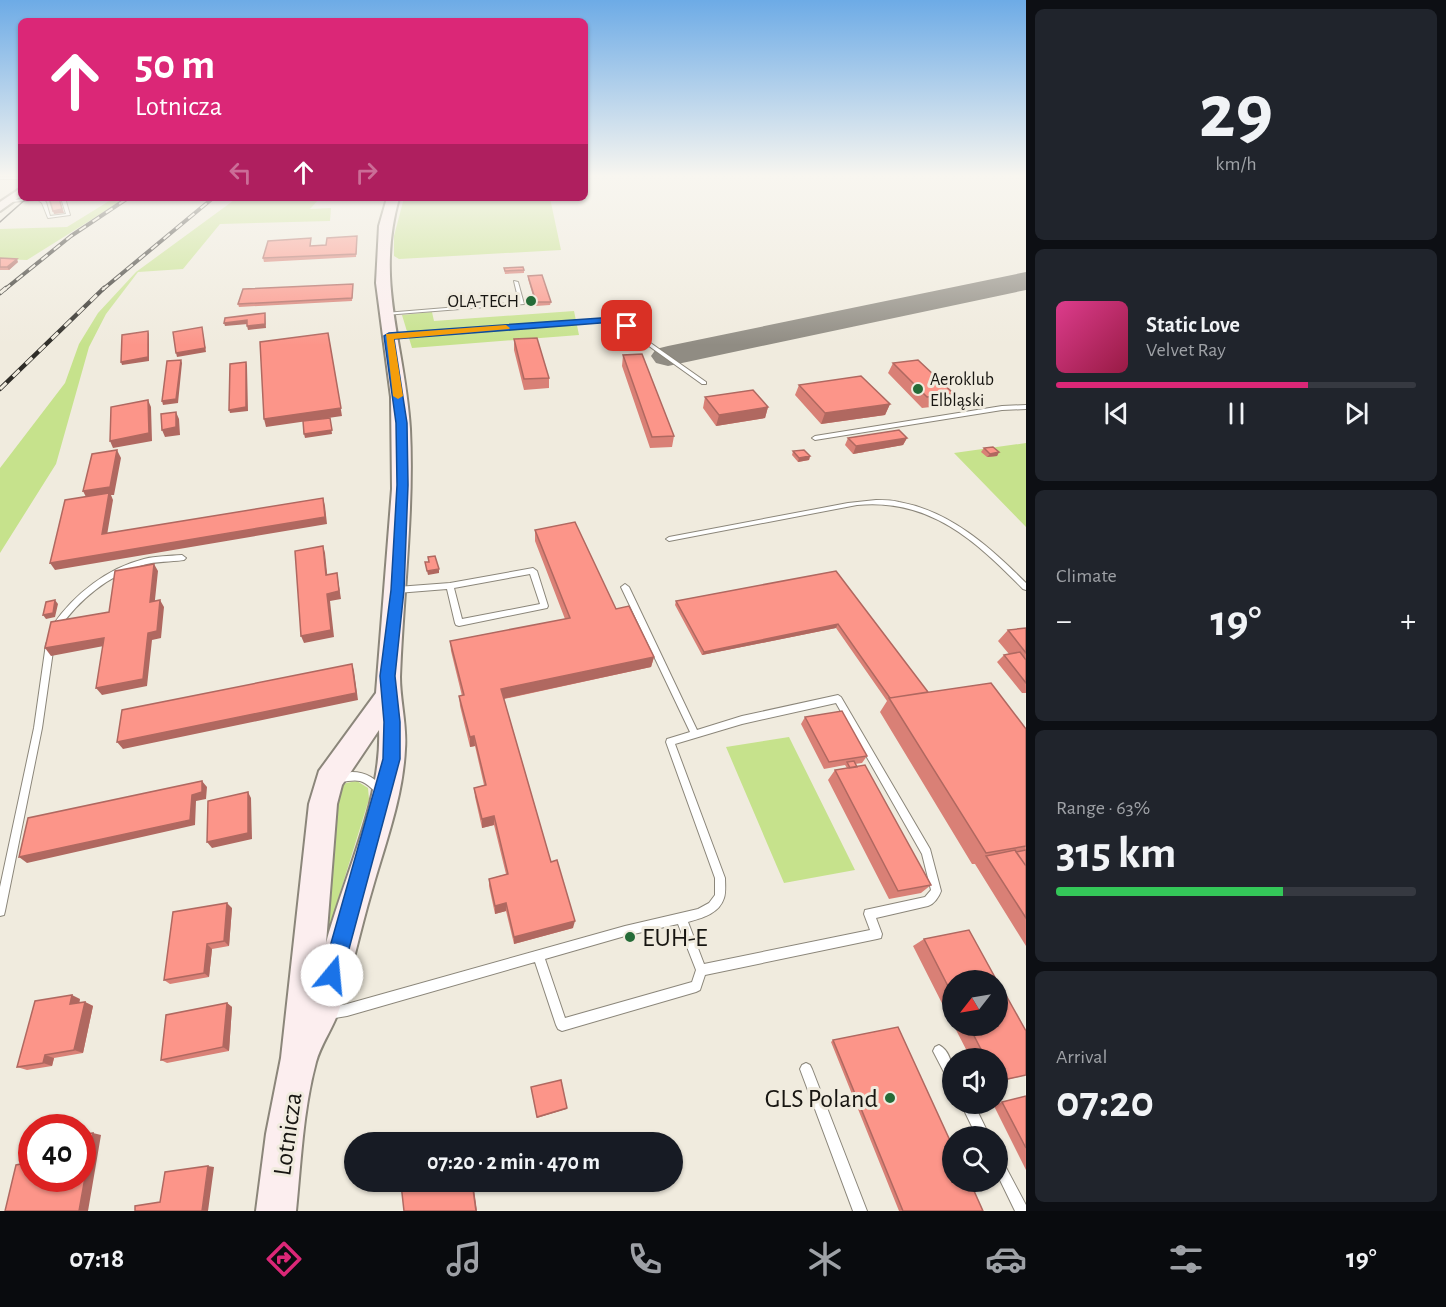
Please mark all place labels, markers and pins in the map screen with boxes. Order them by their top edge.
place label: OLA-TECH [447,293,519,311]
marker: OLA-TECH [524,294,538,308]
pin [601,300,652,351]
place label: Aeroklub Elbląski [930,371,994,410]
marker: Aeroklub Elbląski [911,382,925,396]
place label: EUH-E [642,925,708,951]
marker: EUH-E [623,930,637,944]
place label: GLS Poland [765,1086,878,1112]
marker: GLS Poland [883,1091,897,1105]

